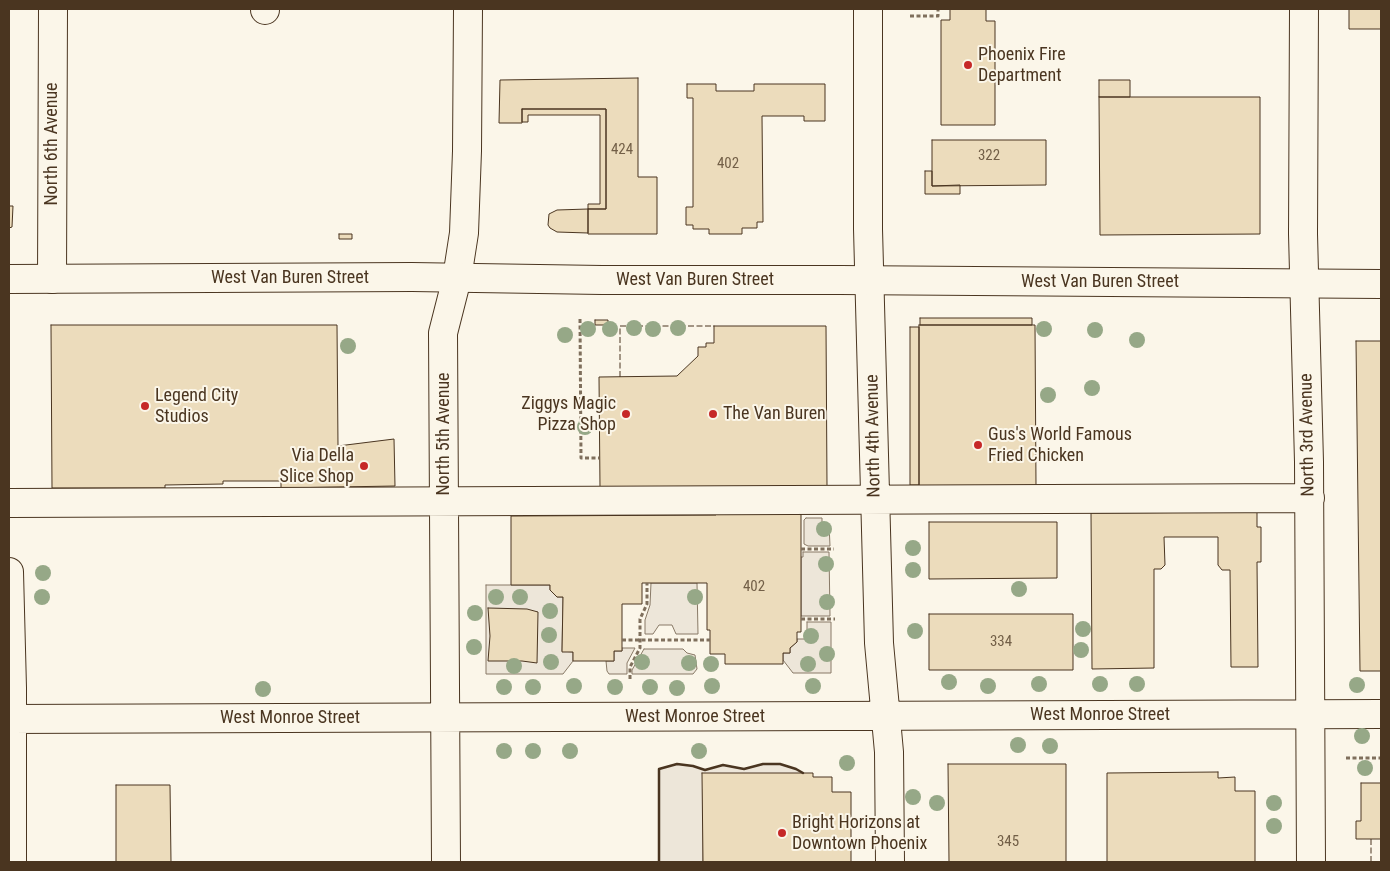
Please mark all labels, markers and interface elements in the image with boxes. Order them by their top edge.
place label: Phoenix Fire Department [978,44,1066,86]
marker: Phoenix Fire Department [962,59,974,71]
street label: North 6th Avenue [41,82,63,206]
house number: 424 [611,141,633,159]
house number: 322 [978,147,1000,165]
house number: 402 [717,155,739,173]
street label: West Van Buren Street [211,267,369,289]
street label: West Van Buren Street [616,269,774,291]
street label: West Van Buren Street [1021,271,1179,293]
street label: North 5th Avenue [433,372,455,496]
street label: North 3rd Avenue [1296,373,1320,497]
street label: North 4th Avenue [862,374,886,498]
place label: Legend City Studios [155,385,238,428]
place label: Ziggys Magic Pizza Shop [521,393,616,436]
marker: Legend City Studios [139,400,151,412]
place label: The Van Buren [723,403,826,425]
marker: Ziggys Magic Pizza Shop [620,408,632,420]
marker: The Van Buren [707,408,719,420]
place label: Gus's World Famous Fried Chicken [988,424,1132,466]
marker: Gus's World Famous Fried Chicken [972,439,984,451]
place label: Via Della Slice Shop [280,445,354,488]
marker: Via Della Slice Shop [358,460,370,472]
house number: 402 [743,578,765,596]
house number: 334 [990,633,1012,651]
street label: West Monroe Street [1030,704,1170,726]
street label: West Monroe Street [625,706,765,728]
street label: West Monroe Street [220,707,360,729]
place label: Bright Horizons at Downtown Phoenix [792,812,927,854]
marker: Bright Horizons at Downtown Phoenix [776,827,788,839]
house number: 345 [997,833,1019,851]

